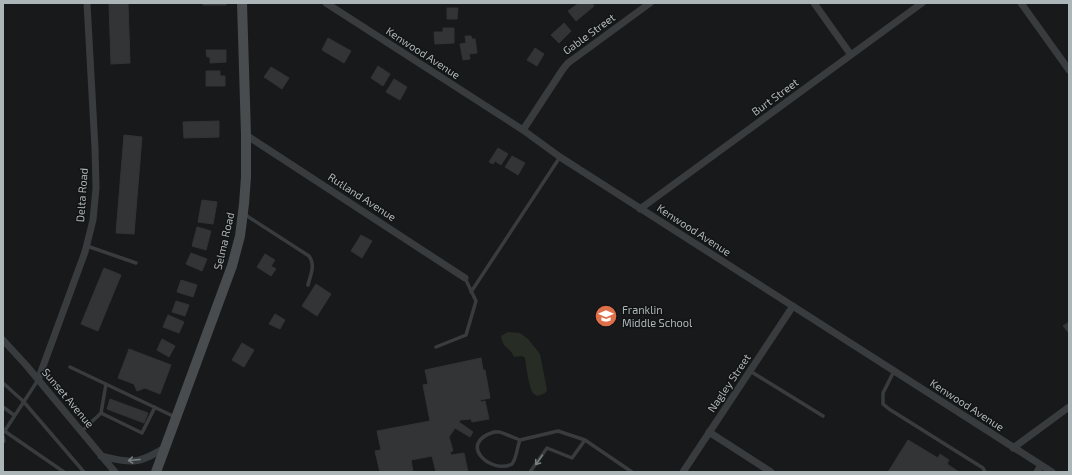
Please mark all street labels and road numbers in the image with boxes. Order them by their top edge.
street label: Gable Street [560,10,617,57]
street label: Kenwood Avenue [384,24,463,81]
street label: Burt Street [749,75,801,118]
street label: Delta Road [73,167,90,223]
street label: Rutland Avenue [326,170,399,223]
street label: Kenwood Avenue [655,201,734,258]
street label: Selma Road [211,211,236,271]
street label: Nagley Street [704,351,753,414]
street label: Sunset Avenue [40,365,97,430]
street label: Kenwood Avenue [928,376,1007,433]

